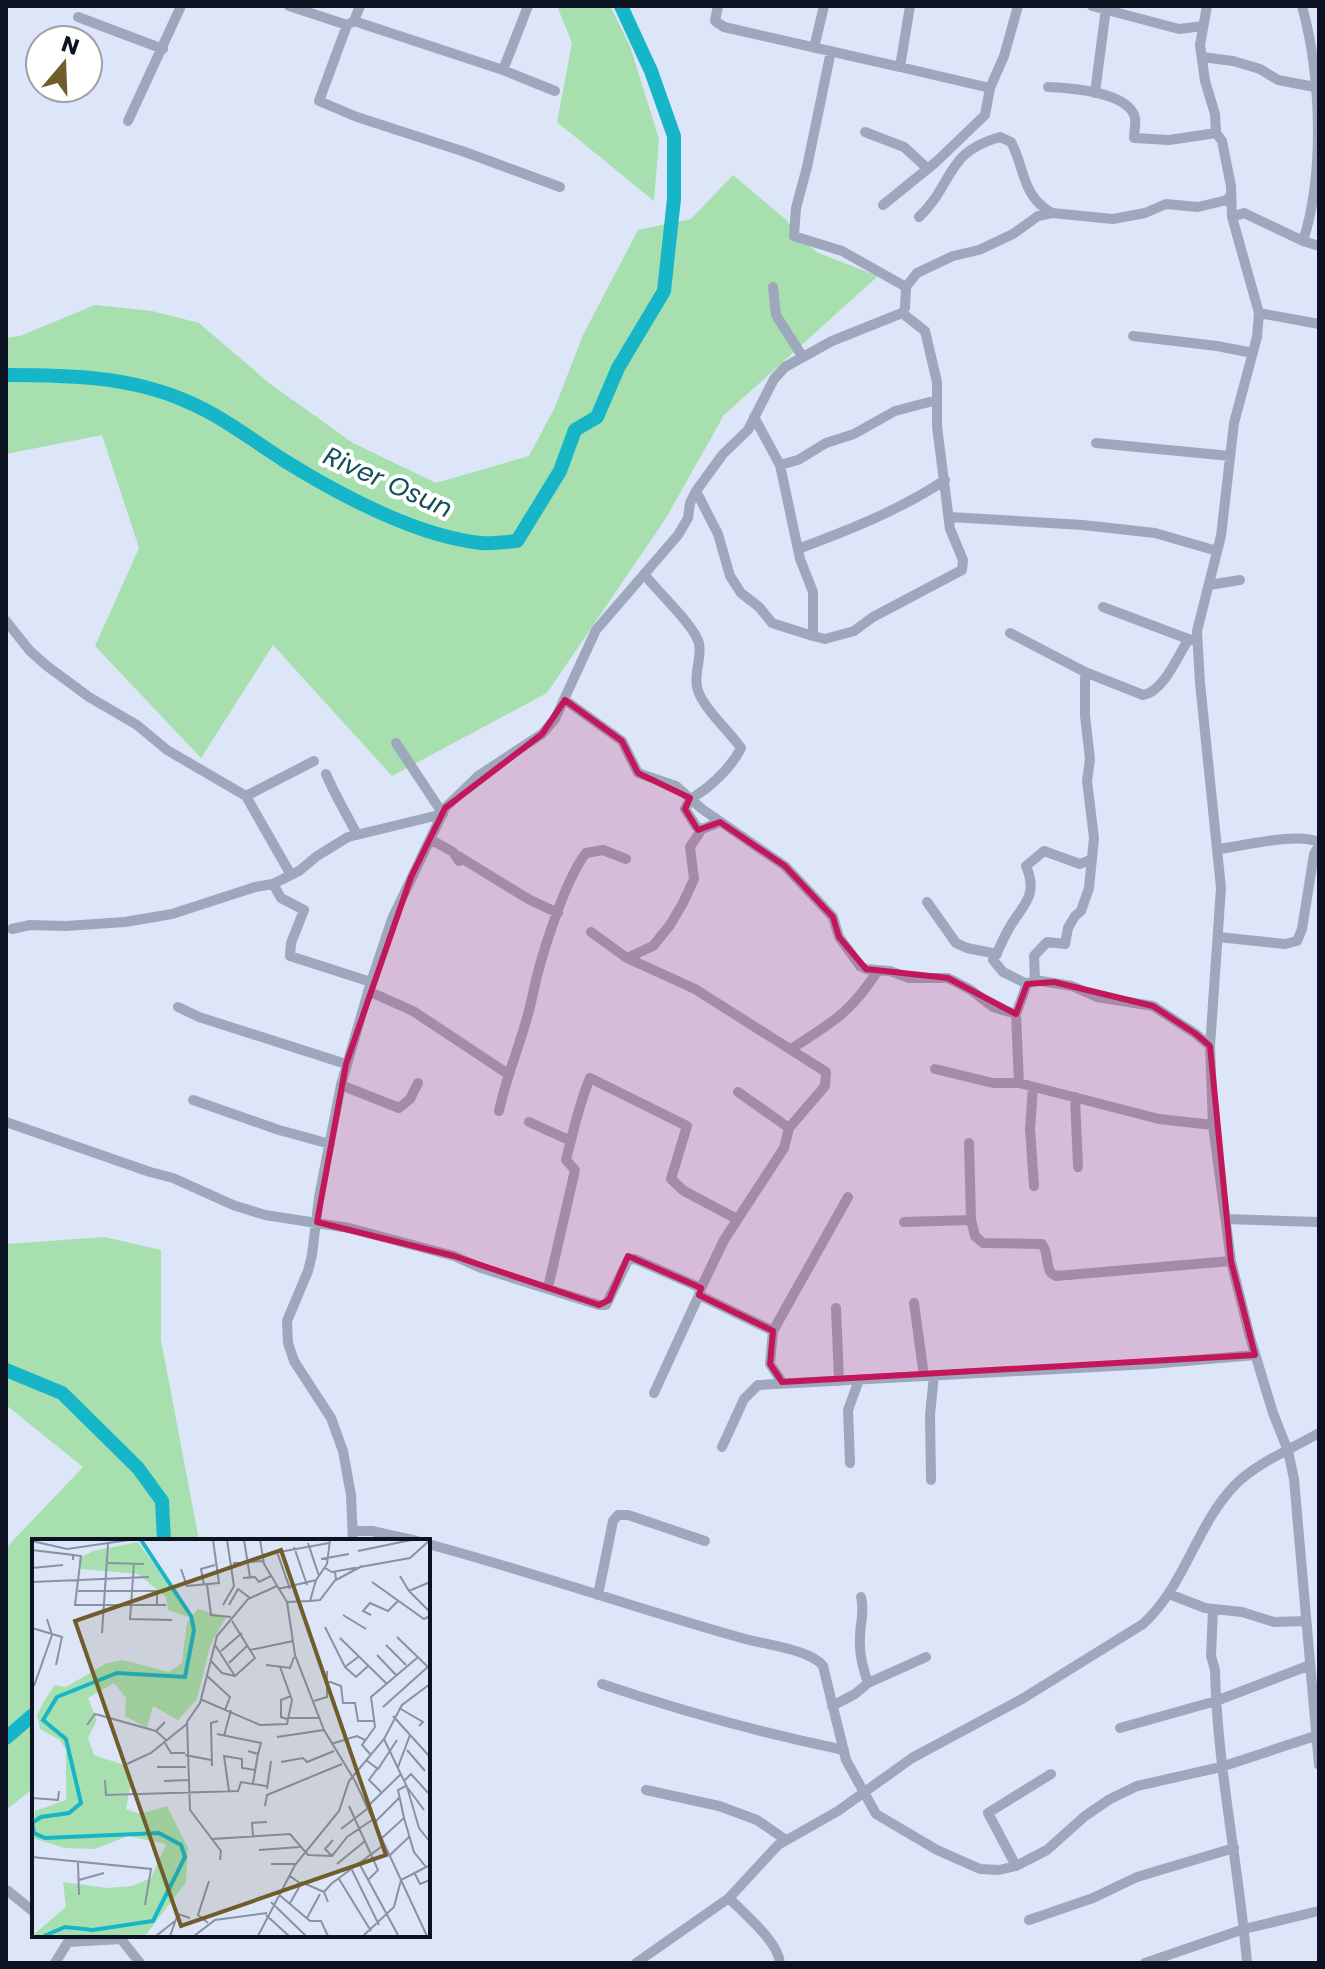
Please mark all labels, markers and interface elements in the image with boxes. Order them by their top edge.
north arrow [24,24,104,104]
text: N [57,28,83,63]
water label: River Osun [318,438,458,526]
inset map [32,1539,430,1937]

